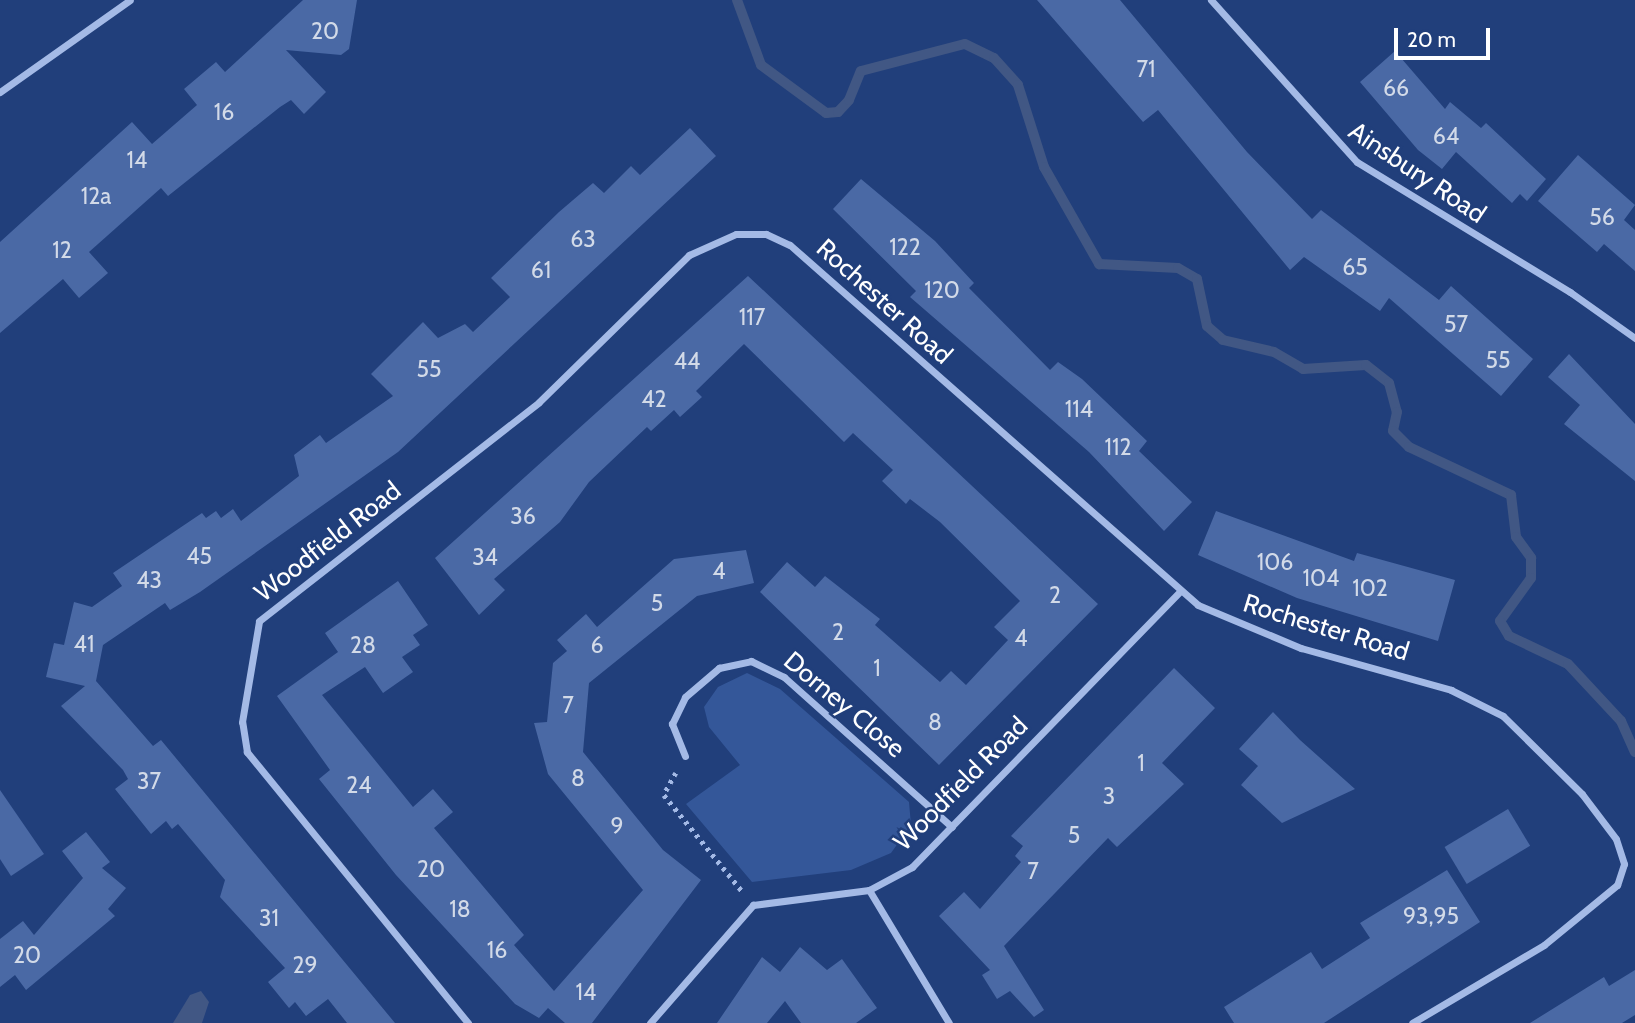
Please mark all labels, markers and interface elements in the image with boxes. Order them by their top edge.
scale bar [1397,14,1493,58]
house number: 20 [311,17,339,45]
text: 20 m [1407,27,1456,52]
house number: 71 [1136,55,1156,83]
house number: 66 [1383,74,1409,102]
house number: 16 [214,98,234,126]
street label: Ainsbury Road [1343,116,1491,230]
house number: 64 [1433,122,1459,150]
house number: 14 [127,146,147,174]
house number: 12a [81,182,111,210]
house number: 56 [1589,203,1615,231]
house number: 63 [570,225,596,253]
street label: Rochester Road [810,233,958,371]
house number: 122 [889,233,921,261]
house number: 12 [52,236,72,264]
house number: 65 [1342,253,1368,281]
house number: 61 [531,256,551,284]
house number: 120 [924,276,960,304]
house number: 117 [739,303,765,331]
house number: 57 [1444,310,1468,338]
house number: 55 [1486,346,1510,374]
house number: 44 [674,347,700,375]
house number: 55 [417,355,441,383]
house number: 42 [641,385,667,413]
house number: 114 [1065,395,1093,423]
house number: 112 [1104,433,1132,461]
street label: Woodfield Road [249,475,407,609]
house number: 36 [510,502,536,530]
house number: 45 [186,542,212,570]
house number: 34 [472,543,498,571]
house number: 106 [1257,548,1293,576]
house number: 4 [712,557,726,585]
house number: 104 [1303,564,1339,592]
house number: 43 [136,566,162,594]
house number: 102 [1352,574,1388,602]
house number: 2 [1049,581,1061,609]
street label: Rochester Road [1239,588,1413,668]
house number: 5 [651,589,663,617]
house number: 2 [832,618,844,646]
house number: 4 [1014,624,1028,652]
house number: 41 [74,630,94,658]
house number: 28 [350,631,376,659]
house number: 6 [590,631,604,659]
street label: Dorney Close [777,645,911,765]
house number: 1 [873,654,881,682]
house number: 7 [562,691,574,719]
house number: 8 [928,708,942,736]
street label: Woodfield Road [887,710,1035,858]
house number: 1 [1137,749,1145,777]
house number: 8 [571,764,585,792]
house number: 37 [137,767,161,795]
house number: 24 [346,771,372,799]
house number: 3 [1103,782,1115,810]
house number: 9 [610,812,624,840]
house number: 5 [1068,821,1080,849]
house number: 20 [417,855,445,883]
house number: 7 [1027,857,1039,885]
house number: 18 [449,895,471,923]
house number: 93,95 [1403,902,1459,930]
house number: 31 [259,904,279,932]
house number: 16 [487,936,507,964]
house number: 20 [13,941,41,969]
house number: 29 [292,951,318,979]
house number: 14 [576,978,596,1006]

